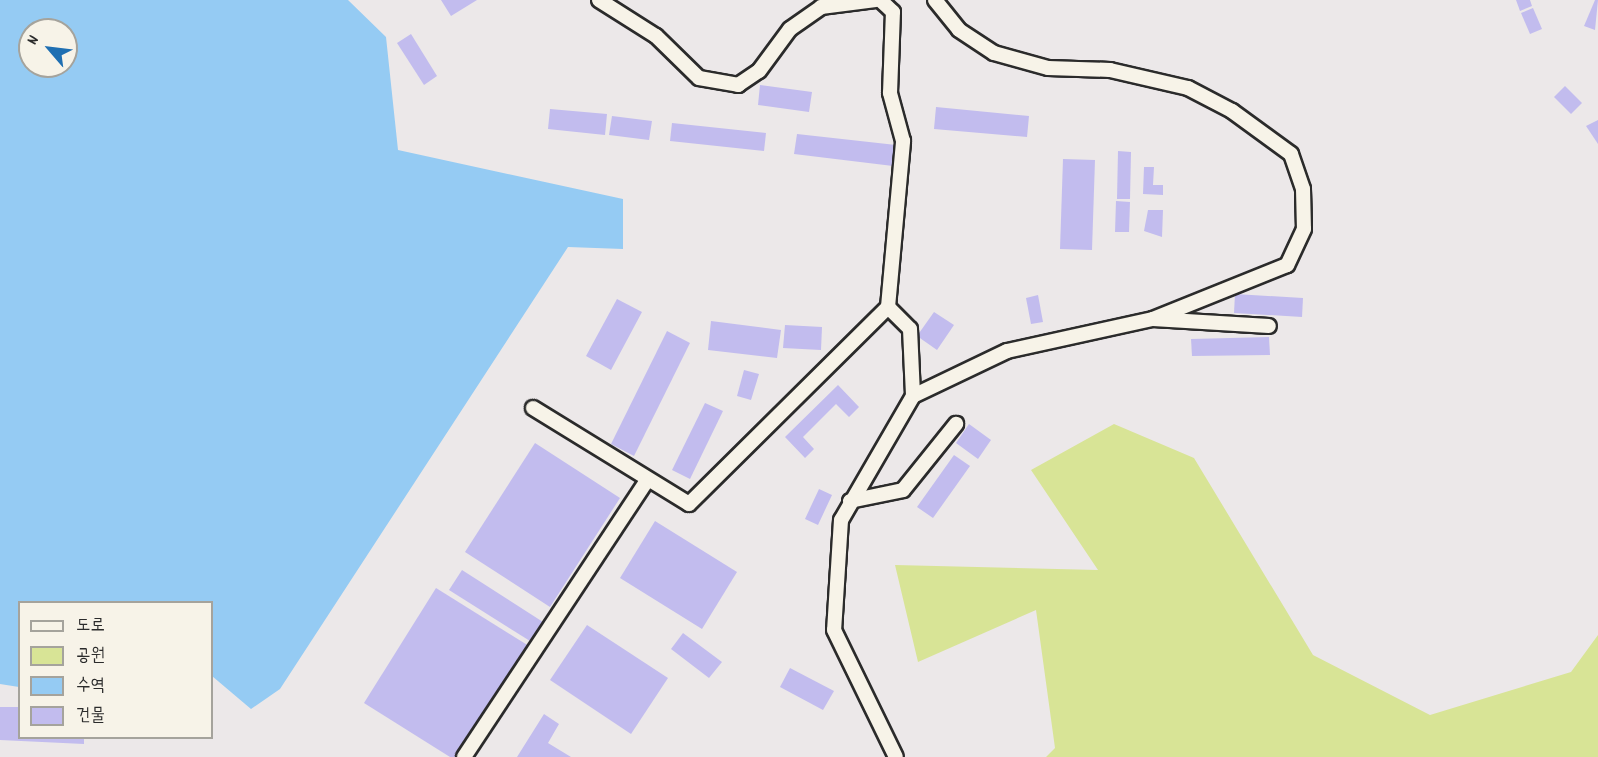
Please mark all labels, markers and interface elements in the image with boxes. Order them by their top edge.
north arrow [18,18,78,78]
text: N [21,31,45,49]
legend [18,601,213,739]
text: 도로 [76,614,105,639]
text: 공원 [76,644,105,669]
text: 수역 [76,674,105,699]
text: 건물 [76,704,105,729]

